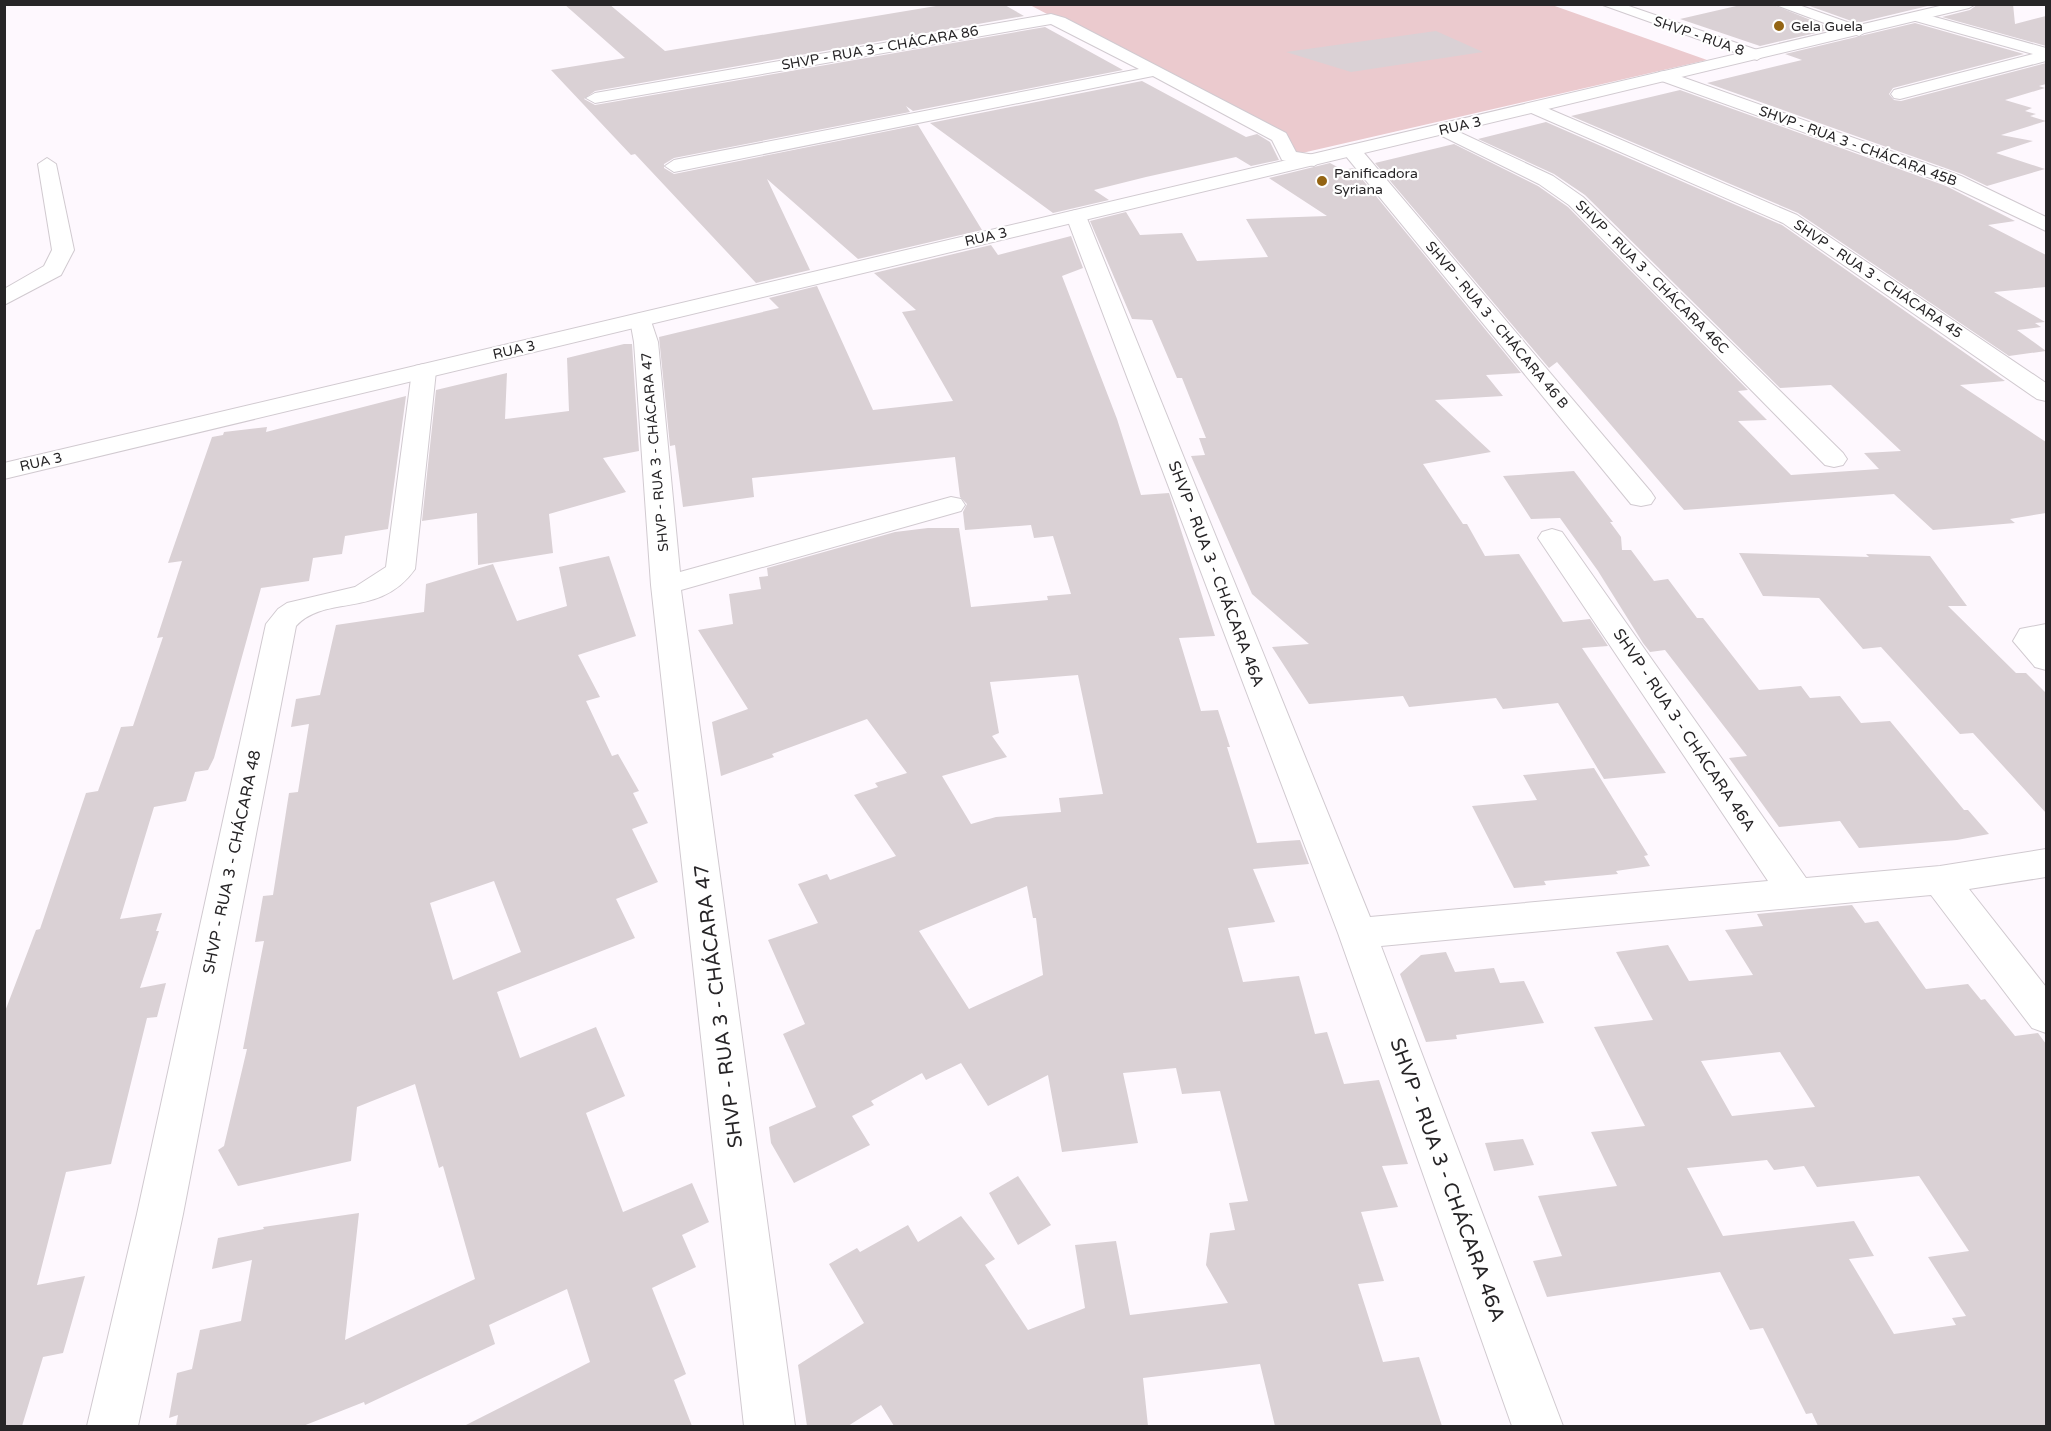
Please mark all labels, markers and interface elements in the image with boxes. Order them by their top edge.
street label: SHVP - RUA 8 [1652,13,1747,59]
place label: Gela Guela [1791,18,1863,35]
marker: Gela Guela [1772,19,1786,33]
street label: SHVP - RUA 3 - CHÁCARA 86 [780,22,980,74]
street label: SHVP - RUA 3 - CHÁCARA 45B [1757,102,1959,190]
street label: RUA 3 [1437,113,1483,139]
place label: Panificadora Syriana [1334,165,1418,198]
marker: Panificadora Syriana [1315,174,1329,188]
street label: SHVP - RUA 3 - CHÁCARA 46C [1572,197,1732,357]
street label: SHVP - RUA 3 - CHÁCARA 45 [1790,216,1966,342]
street label: RUA 3 [963,224,1009,250]
street label: SHVP - RUA 3 - CHÁCARA 46 B [1422,238,1572,412]
street label: RUA 3 [491,337,537,363]
street label: SHVP - RUA 3 - CHÁCARA 47 [638,352,672,552]
street label: RUA 3 [18,449,64,475]
street label: SHVP - RUA 3 - CHÁCARA 46A [1164,458,1268,690]
street label: SHVP - RUA 3 - CHÁCARA 46A [1609,625,1760,835]
street label: SHVP - RUA 3 - CHÁCARA 48 [198,748,266,976]
street label: SHVP - RUA 3 - CHÁCARA 47 [689,863,748,1149]
street label: SHVP - RUA 3 - CHÁCARA 46A [1384,1034,1511,1325]

